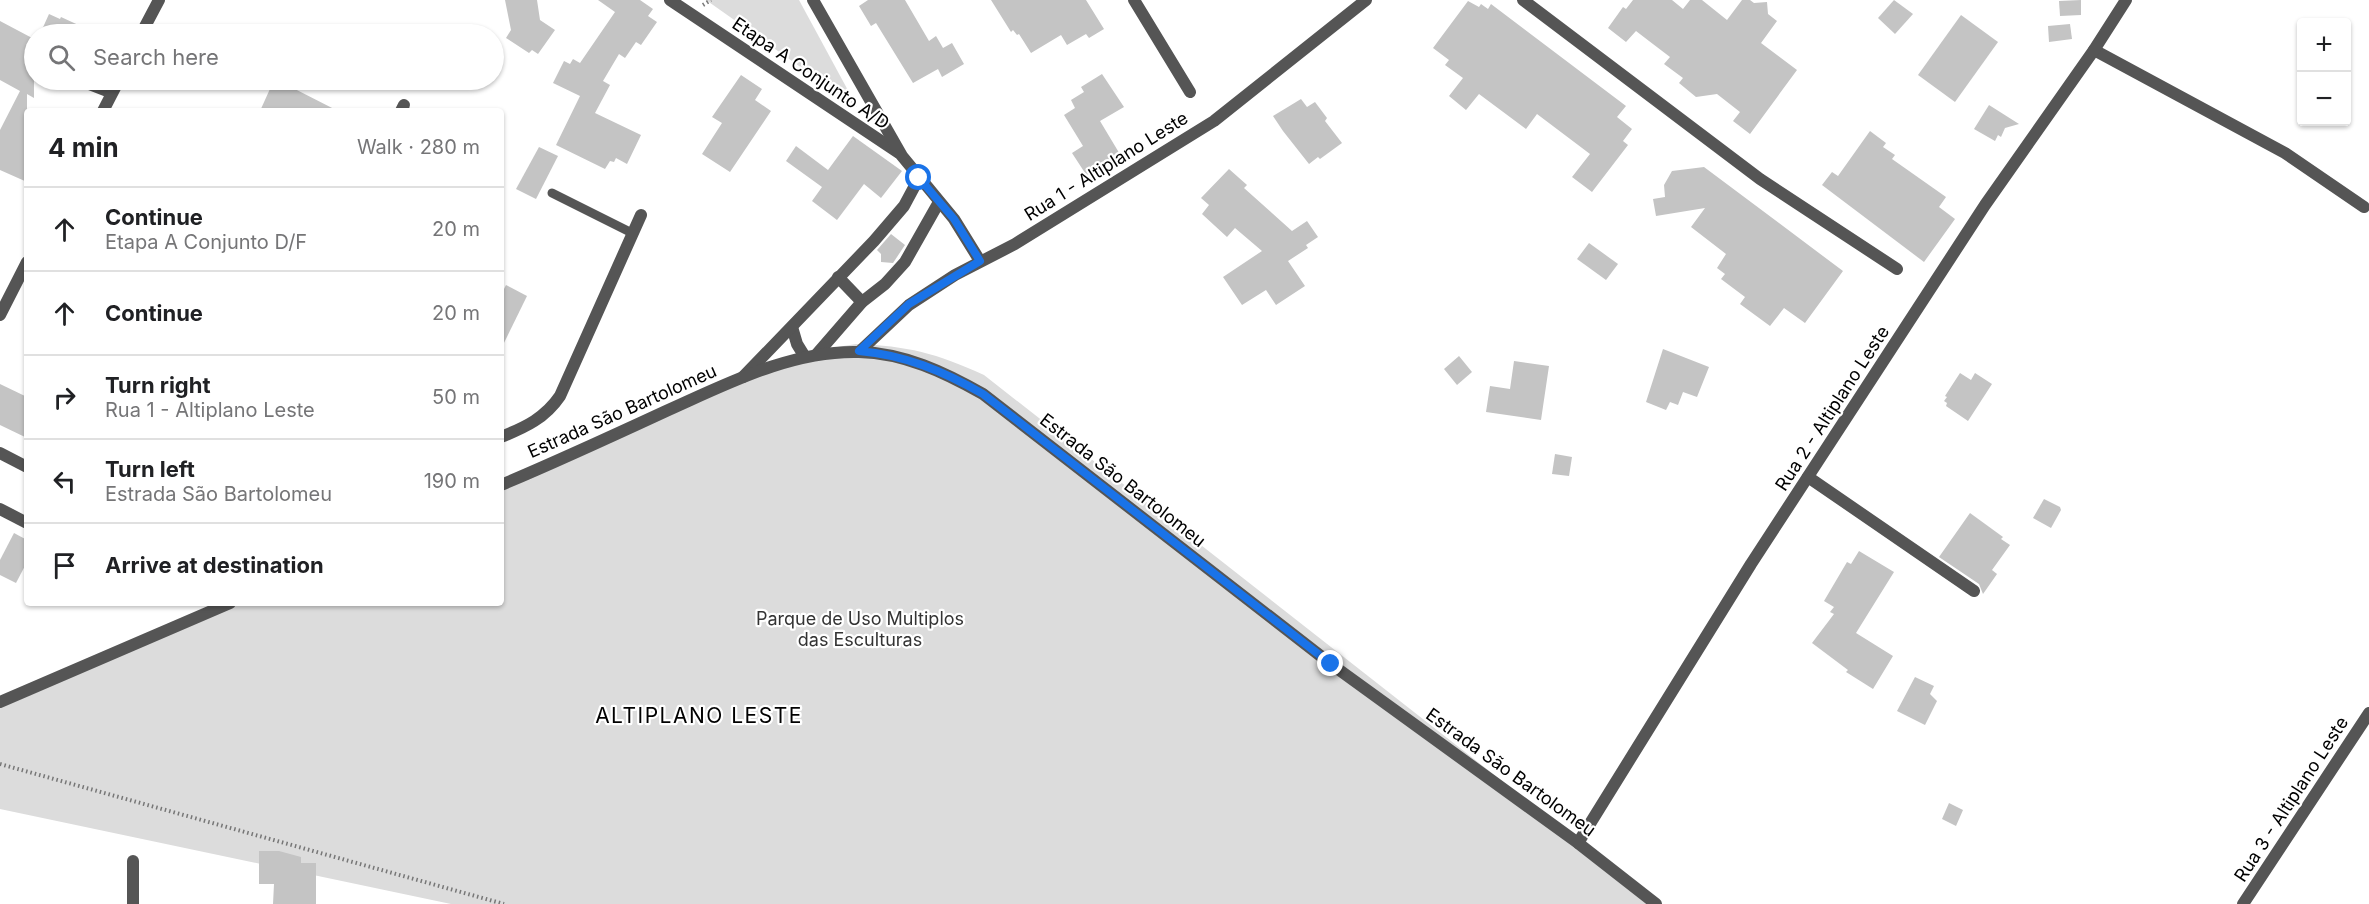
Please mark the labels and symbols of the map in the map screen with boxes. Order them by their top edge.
street label: Etapa A Conjunto A/D [729,13,893,133]
street label: Rua 1 - Altiplano Leste [1020,107,1192,225]
route start [905,164,931,190]
street label: Rua 2 - Altiplano Leste [1771,322,1893,494]
street label: Estrada São Bartolomeu [524,360,720,462]
street label: Estrada São Bartolomeu [1036,409,1210,551]
park label: Parque de Uso Multiplos das Esculturas [756,608,964,650]
route end [1317,650,1343,676]
district label: ALTIPLANO LESTE [595,703,803,728]
street label: Estrada São Bartolomeu [1422,703,1600,841]
street label: Rua 3 - Altiplano Leste [2230,713,2352,885]

